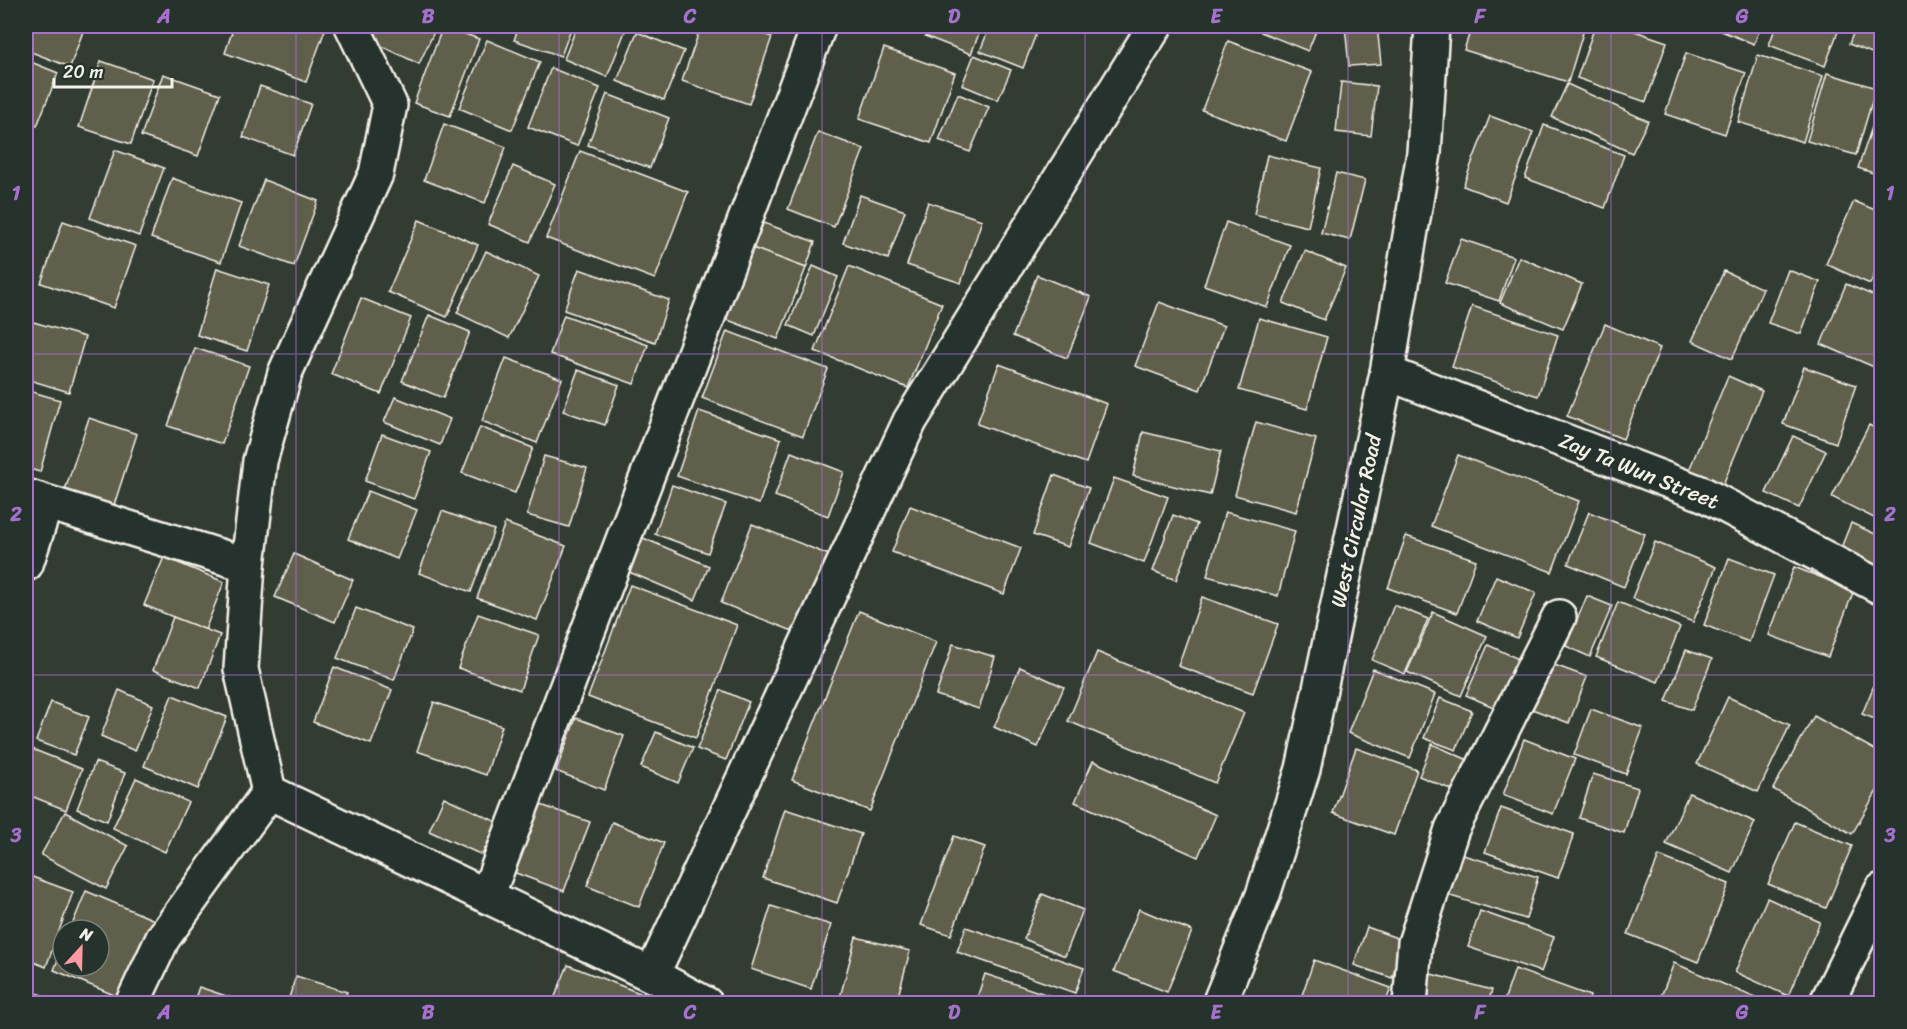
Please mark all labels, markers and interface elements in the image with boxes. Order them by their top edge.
text: A [156,0,171,34]
text: B [422,0,435,34]
text: C [683,0,697,34]
text: D [948,0,961,34]
text: E [1210,0,1223,34]
text: F [1474,0,1487,34]
text: G [1735,0,1749,34]
scale bar [54,51,172,89]
text: 20 m [63,56,103,88]
text: 1 [12,176,21,211]
text: 1 [1886,176,1895,211]
street label: Zay Ta Wun Street [1553,422,1725,520]
street label: West Circular Road [1319,429,1393,611]
text: 2 [9,497,22,532]
text: 2 [1883,497,1896,532]
text: 3 [10,818,22,853]
text: 3 [1884,818,1896,853]
north arrow [51,918,111,978]
text: N [75,919,98,950]
text: A [156,995,171,1029]
text: B [422,995,435,1029]
text: C [683,995,697,1029]
text: D [948,995,961,1029]
text: E [1210,995,1223,1029]
text: F [1474,995,1487,1029]
text: G [1735,995,1749,1029]

